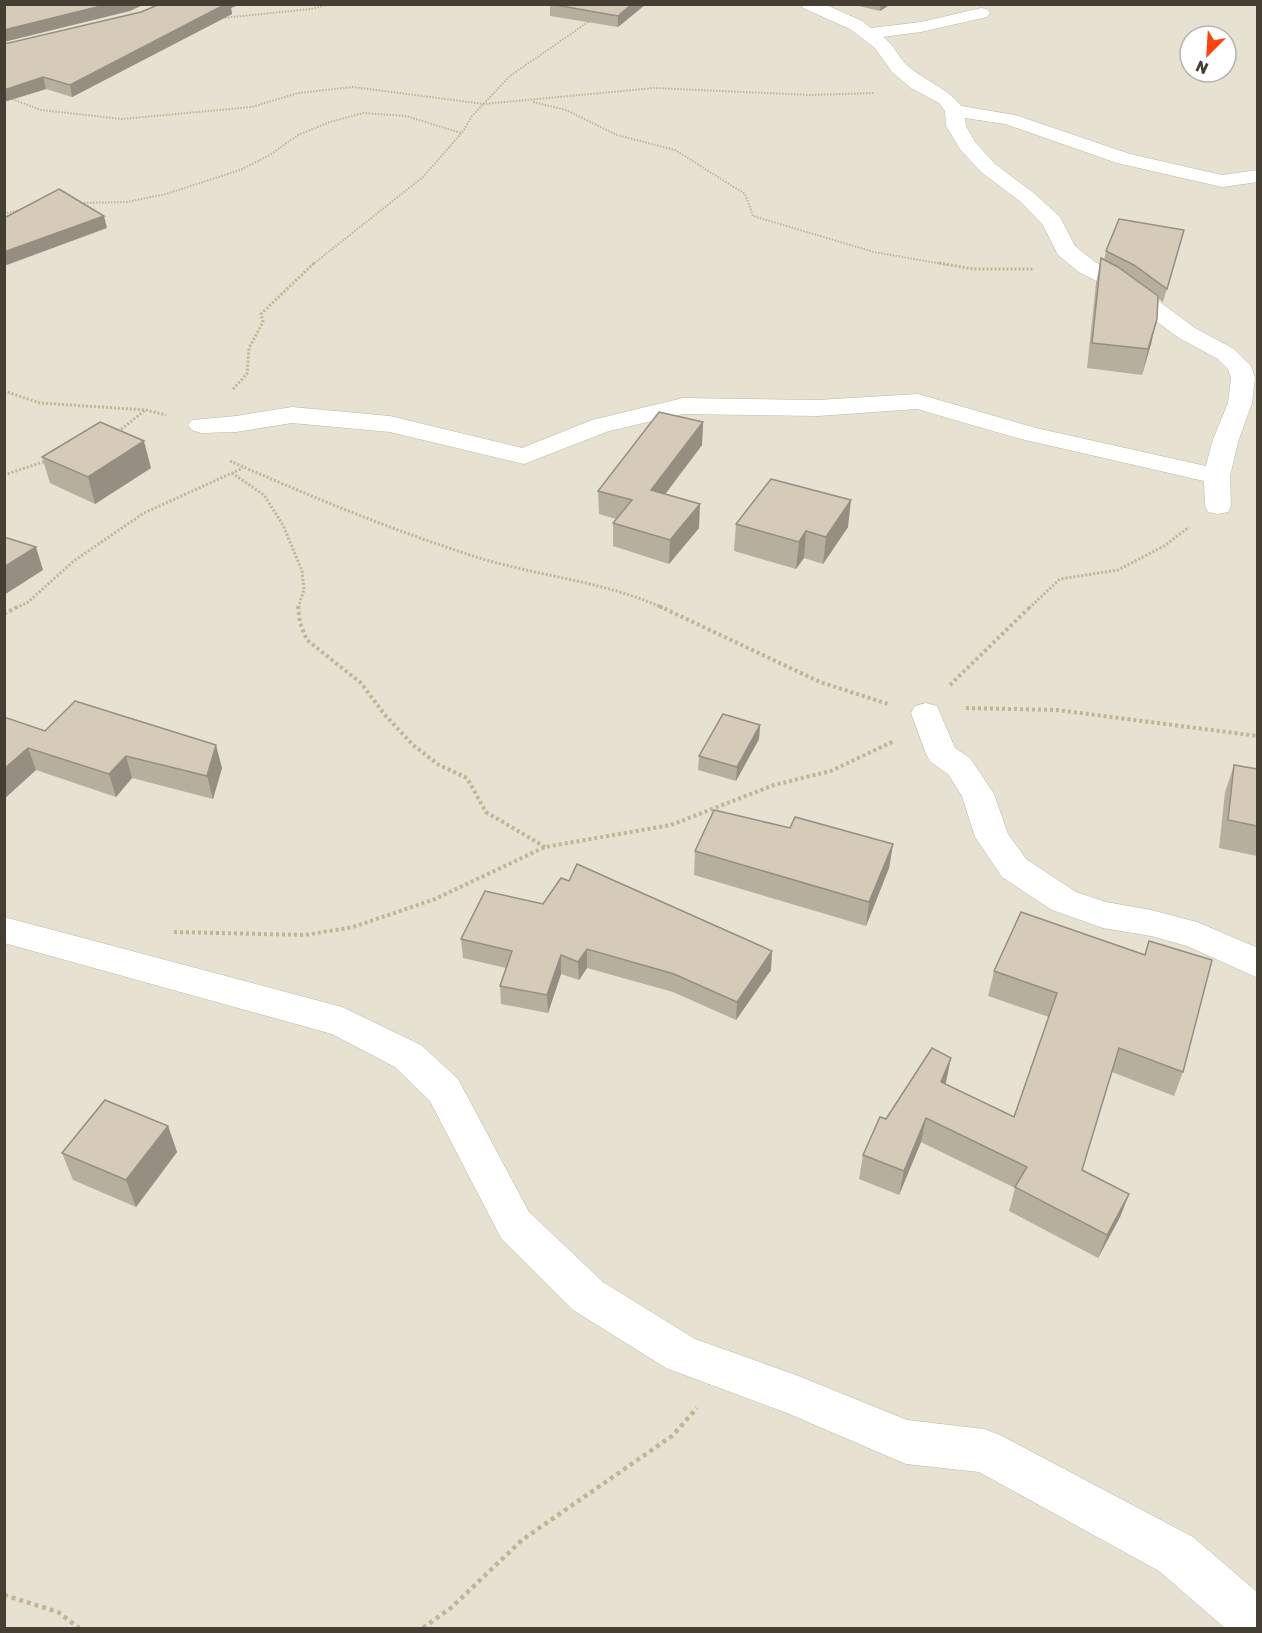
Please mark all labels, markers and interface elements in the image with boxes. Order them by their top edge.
north arrow [1178,24,1238,84]
text: N [1193,56,1211,78]

